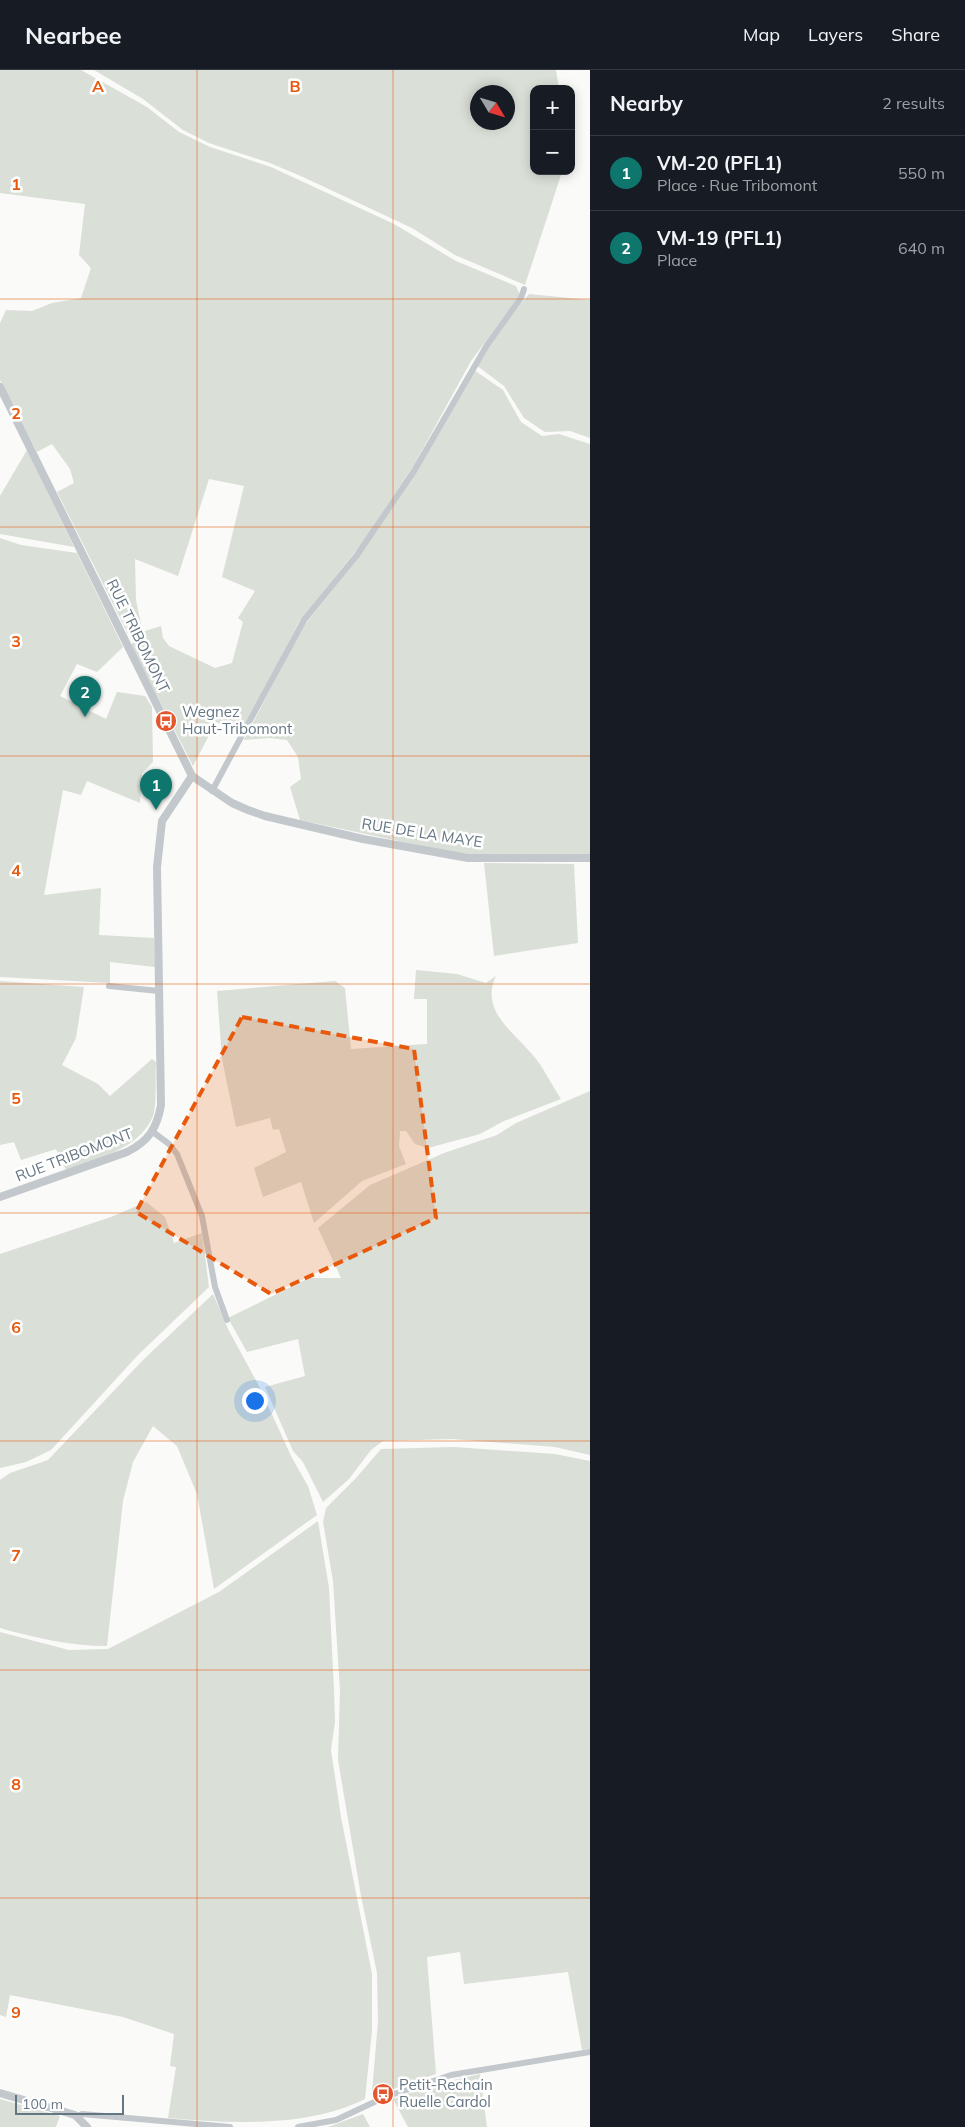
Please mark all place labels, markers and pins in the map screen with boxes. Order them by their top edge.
pin: 2 [69,676,101,717]
place label: Wegnez Haut-Tribomont [182,702,292,738]
bus stop icon: Wegnez Haut-Tribomont [154,709,178,733]
pin: 1 [140,769,172,810]
place label: Petit-Rechain Ruelle Cardol [399,2075,493,2111]
bus stop icon: Petit-Rechain Ruelle Cardol [371,2082,395,2106]

